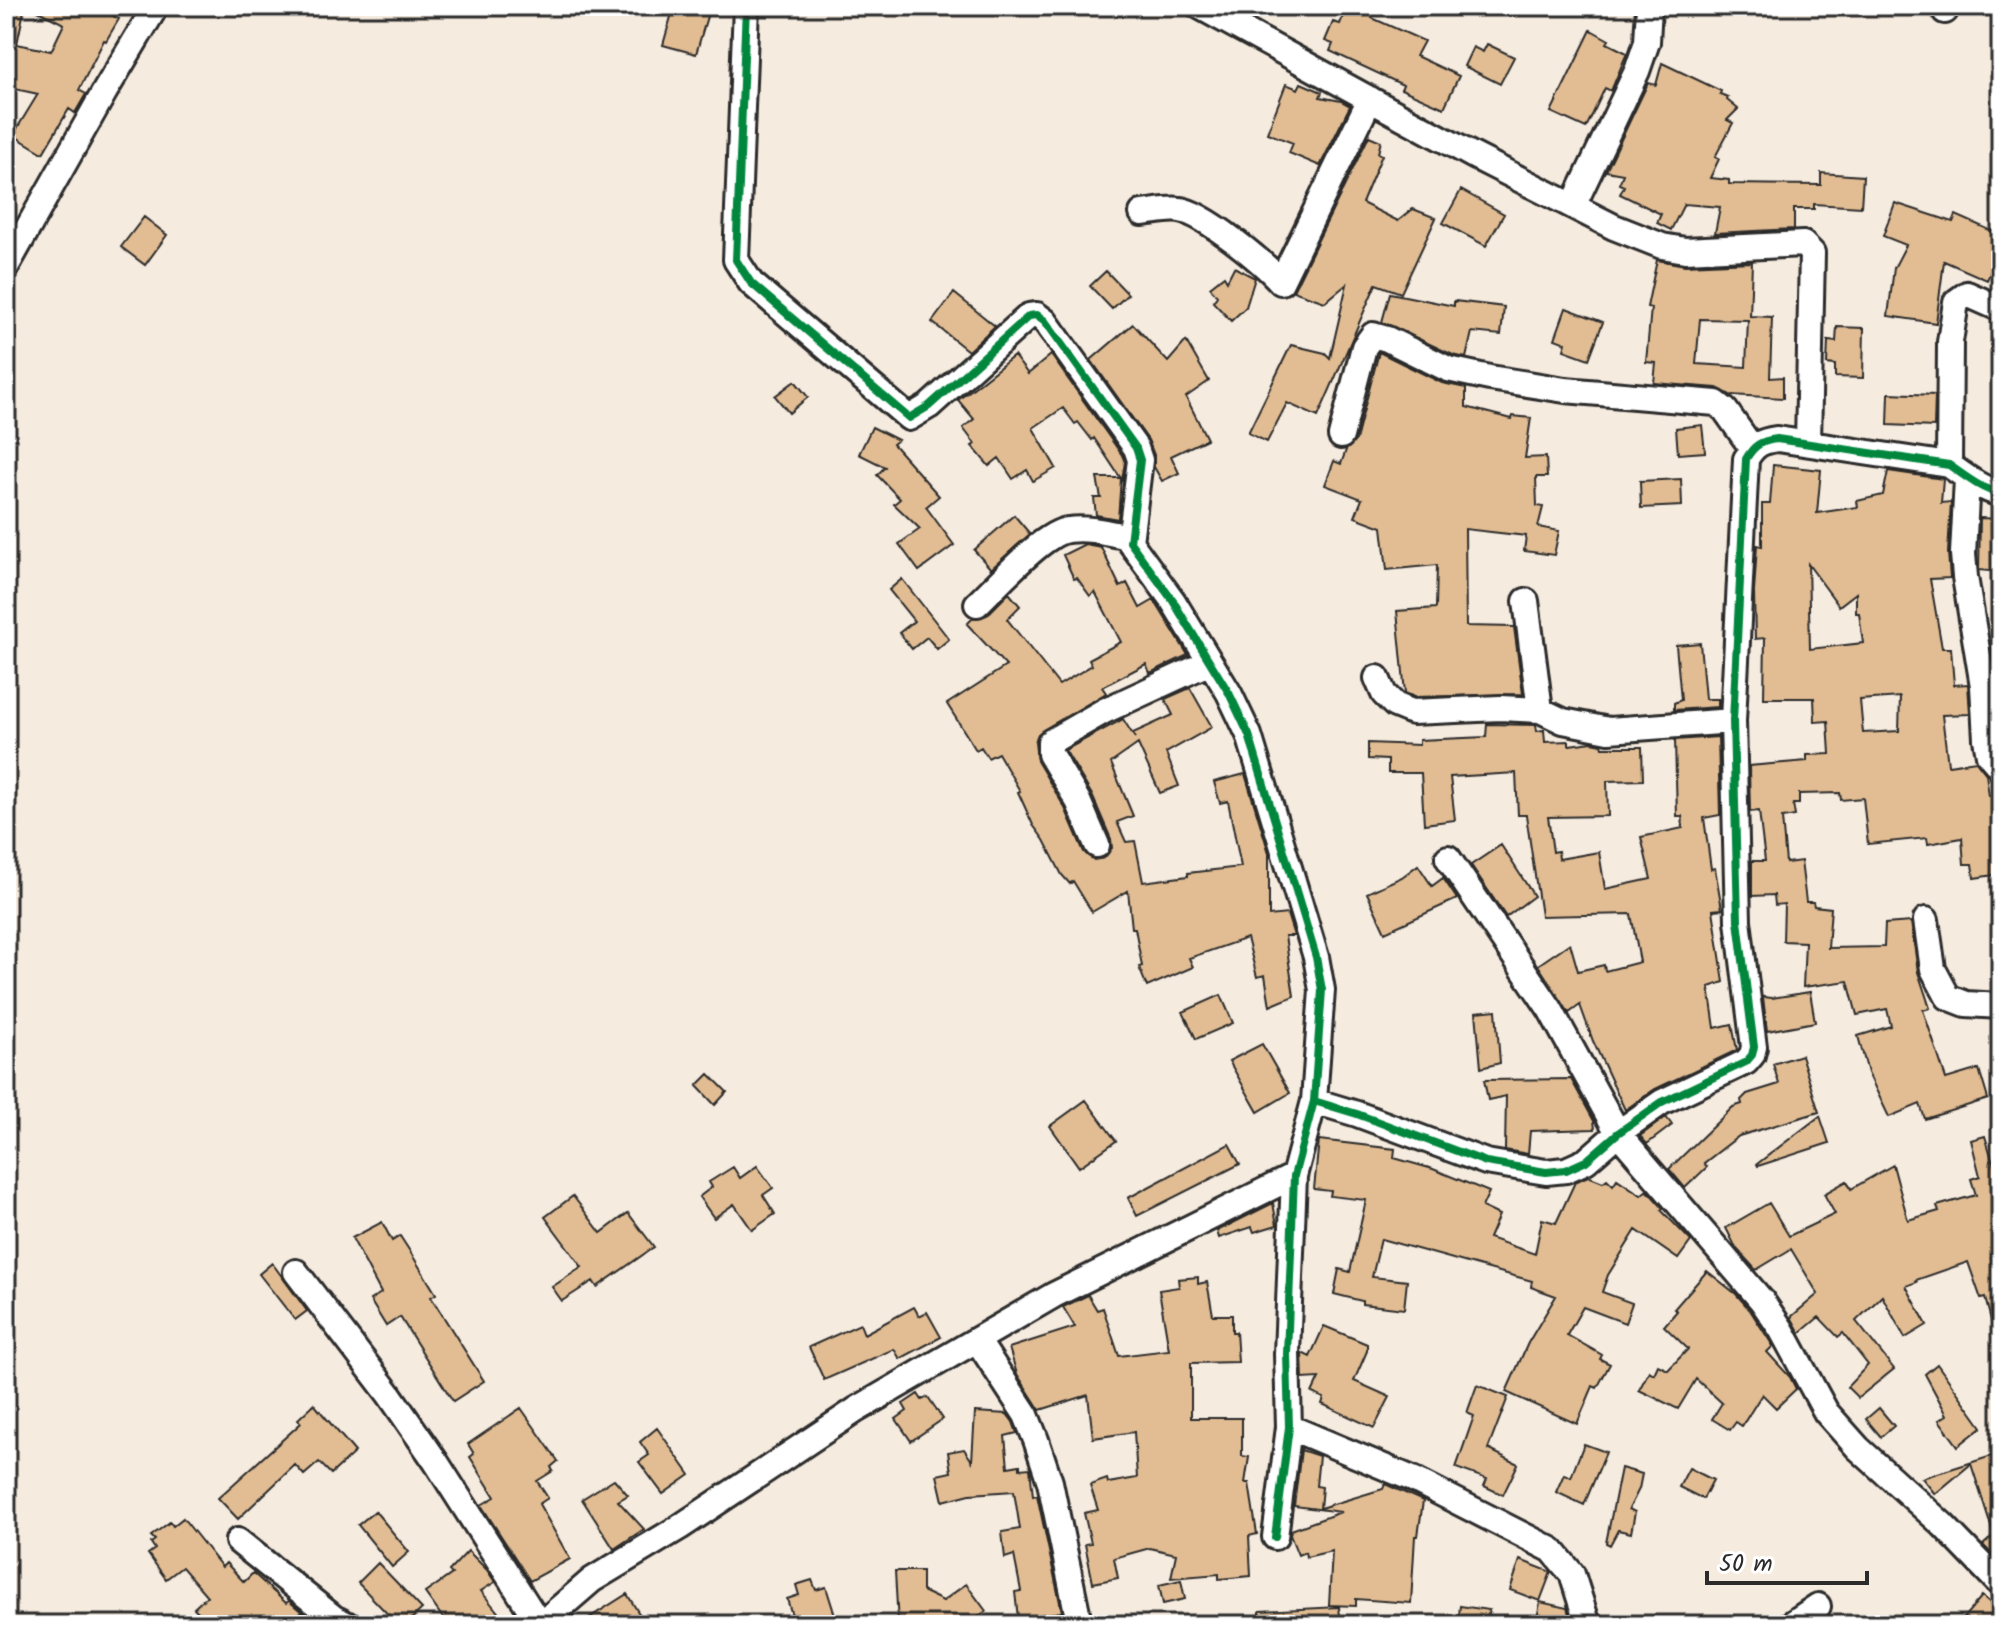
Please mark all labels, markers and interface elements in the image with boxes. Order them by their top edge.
scale bar [1707,1535,1867,1585]
text: 50 m [1719,1545,1773,1584]

